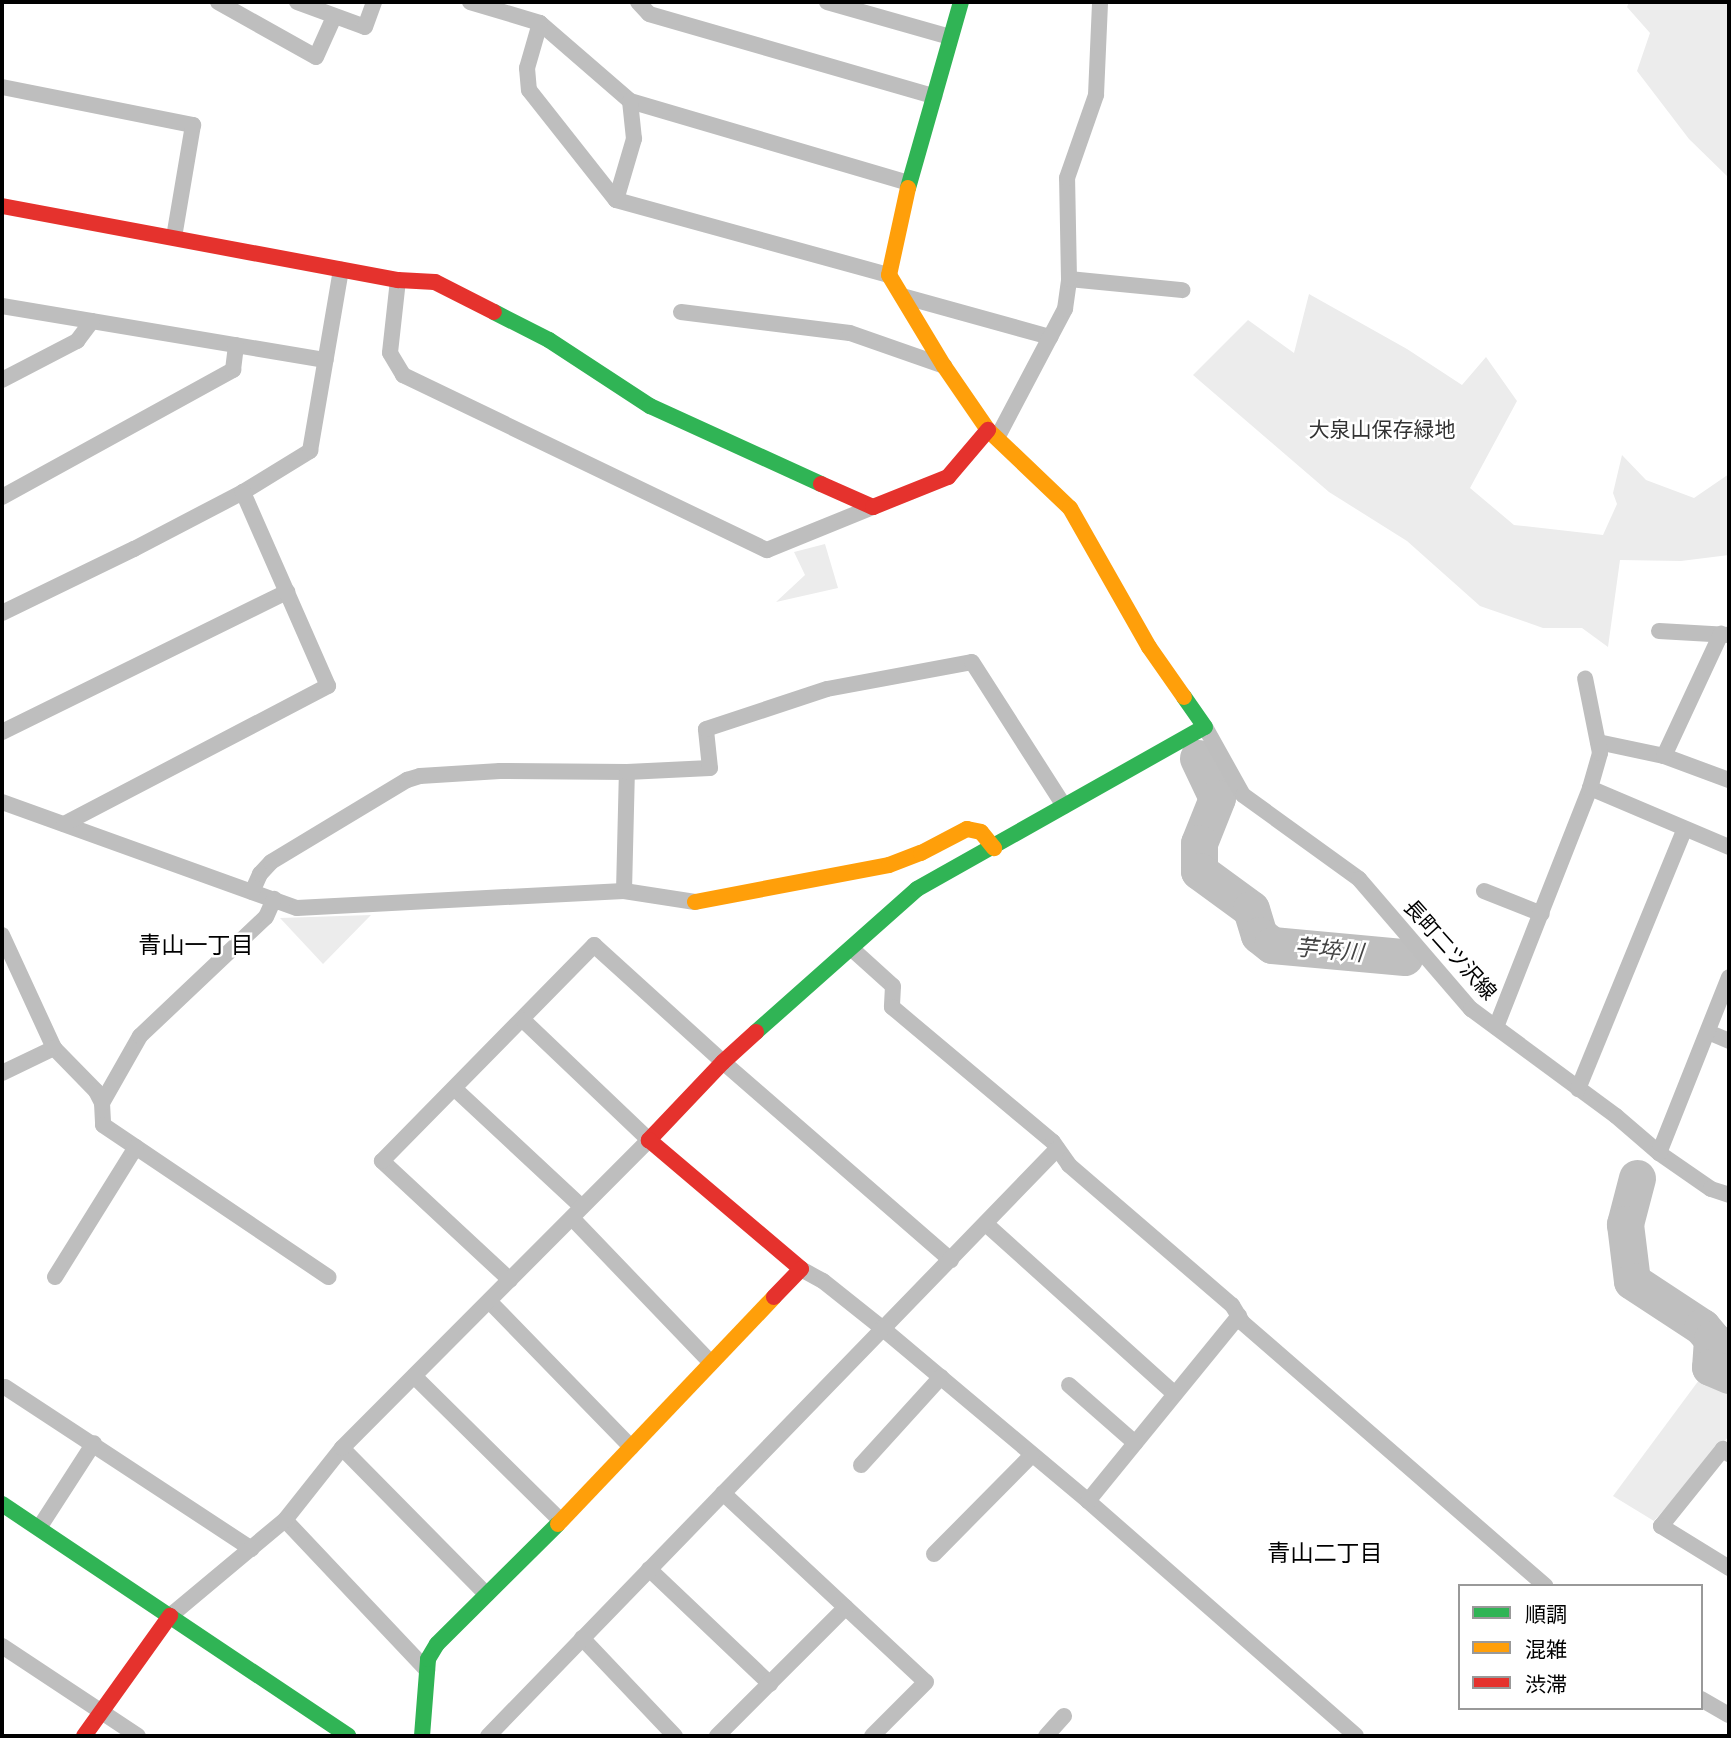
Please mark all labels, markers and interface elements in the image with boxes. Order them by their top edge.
park label: 大泉山保存緑地 [1309,417,1455,443]
street label: 長町二ツ沢線 [1398,895,1502,1005]
district label: 青山一丁目 [139,931,253,959]
water label: 芋埣川 [1293,933,1365,967]
district label: 青山二丁目 [1268,1539,1382,1567]
legend [1458,1584,1703,1710]
text: 順調 [1525,1602,1567,1627]
text: 混雑 [1525,1637,1567,1662]
text: 渋滞 [1525,1672,1567,1697]

